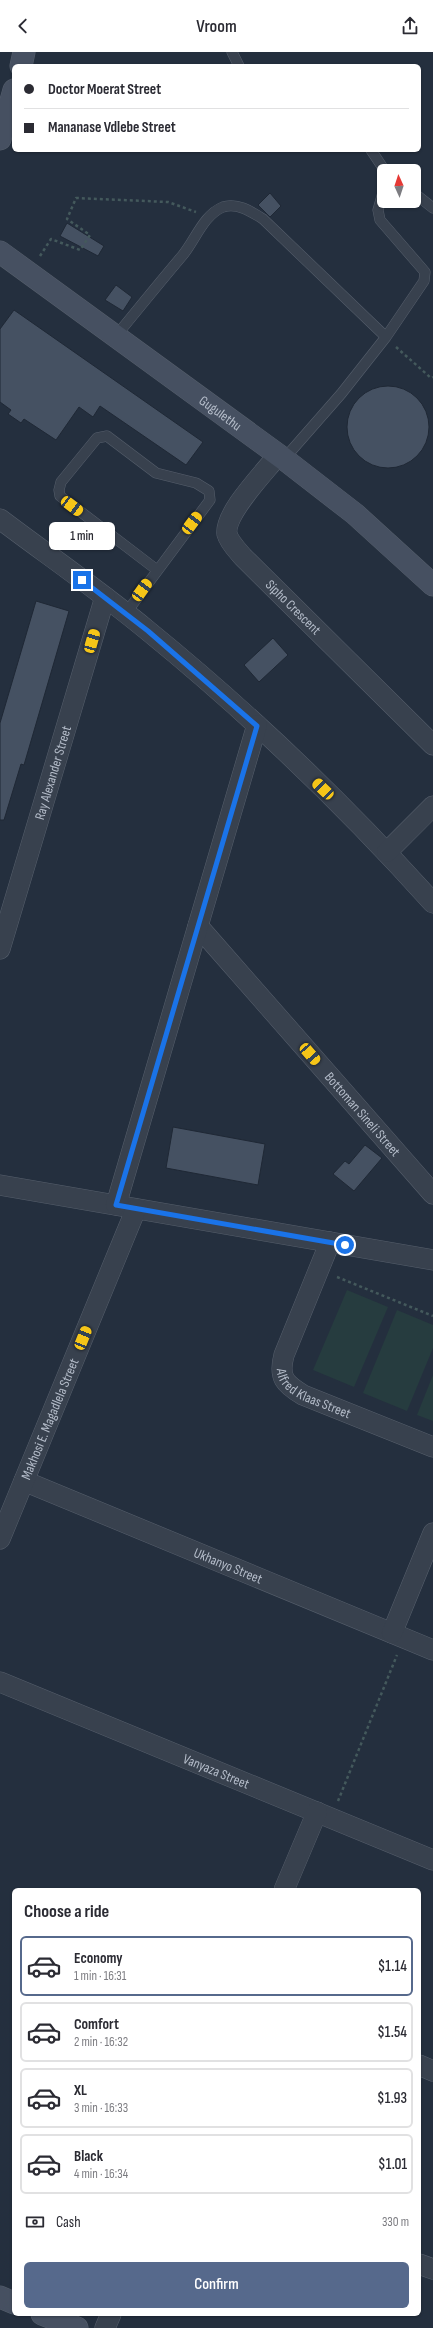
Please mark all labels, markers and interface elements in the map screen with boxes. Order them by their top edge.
icon: back [12,15,34,37]
icon: share [399,15,421,37]
text: Vroom [196,16,237,37]
text: Doctor Moerat Street [48,80,161,99]
text: Mananase Vdlebe Street [48,118,176,137]
north arrow [377,164,421,208]
map controls [377,164,421,208]
street label: Gugulethu [196,392,245,434]
car [59,494,85,518]
car [180,510,204,536]
callout: 1 min [49,522,115,550]
text: 1 min [70,528,94,544]
route end [73,571,91,589]
street label: Sipho Crescent [262,576,325,638]
car [130,577,154,603]
car [83,628,101,654]
street label: Ray Alexander Street [31,724,75,822]
car [310,776,336,802]
car [298,1041,322,1067]
street label: Bottoman Sineli Street [321,1068,404,1160]
route start [336,1236,354,1254]
car [73,1325,93,1351]
street label: Makhosi E. Magadlela Street [17,1356,82,1482]
street label: Alfred Klaas Street [273,1367,354,1422]
street label: Ukhanyo Street [191,1544,265,1587]
street label: Vanyaza Street [181,1750,252,1792]
text: Choose a ride [24,1901,109,1922]
icon: car [26,1948,62,1984]
text: Economy [74,1949,123,1968]
text: $1.14 [378,1957,407,1976]
text: 1 min · 16:31 [74,1968,126,1984]
icon: car [26,2014,62,2050]
text: Comfort [74,2015,119,2034]
text: $1.54 [377,2023,407,2042]
text: 2 min · 16:32 [74,2034,128,2050]
icon: car [26,2080,62,2116]
text: XL [74,2081,87,2100]
text: $1.93 [377,2089,407,2108]
text: 3 min · 16:33 [74,2100,128,2116]
icon: car [26,2146,62,2182]
text: Black [74,2147,103,2166]
text: $1.01 [378,2155,407,2174]
text: 4 min · 16:34 [74,2166,128,2182]
icon: cash [24,2211,46,2233]
text: Cash [56,2213,81,2232]
text: 330 m [382,2214,409,2230]
button: Confirm [24,2262,409,2308]

